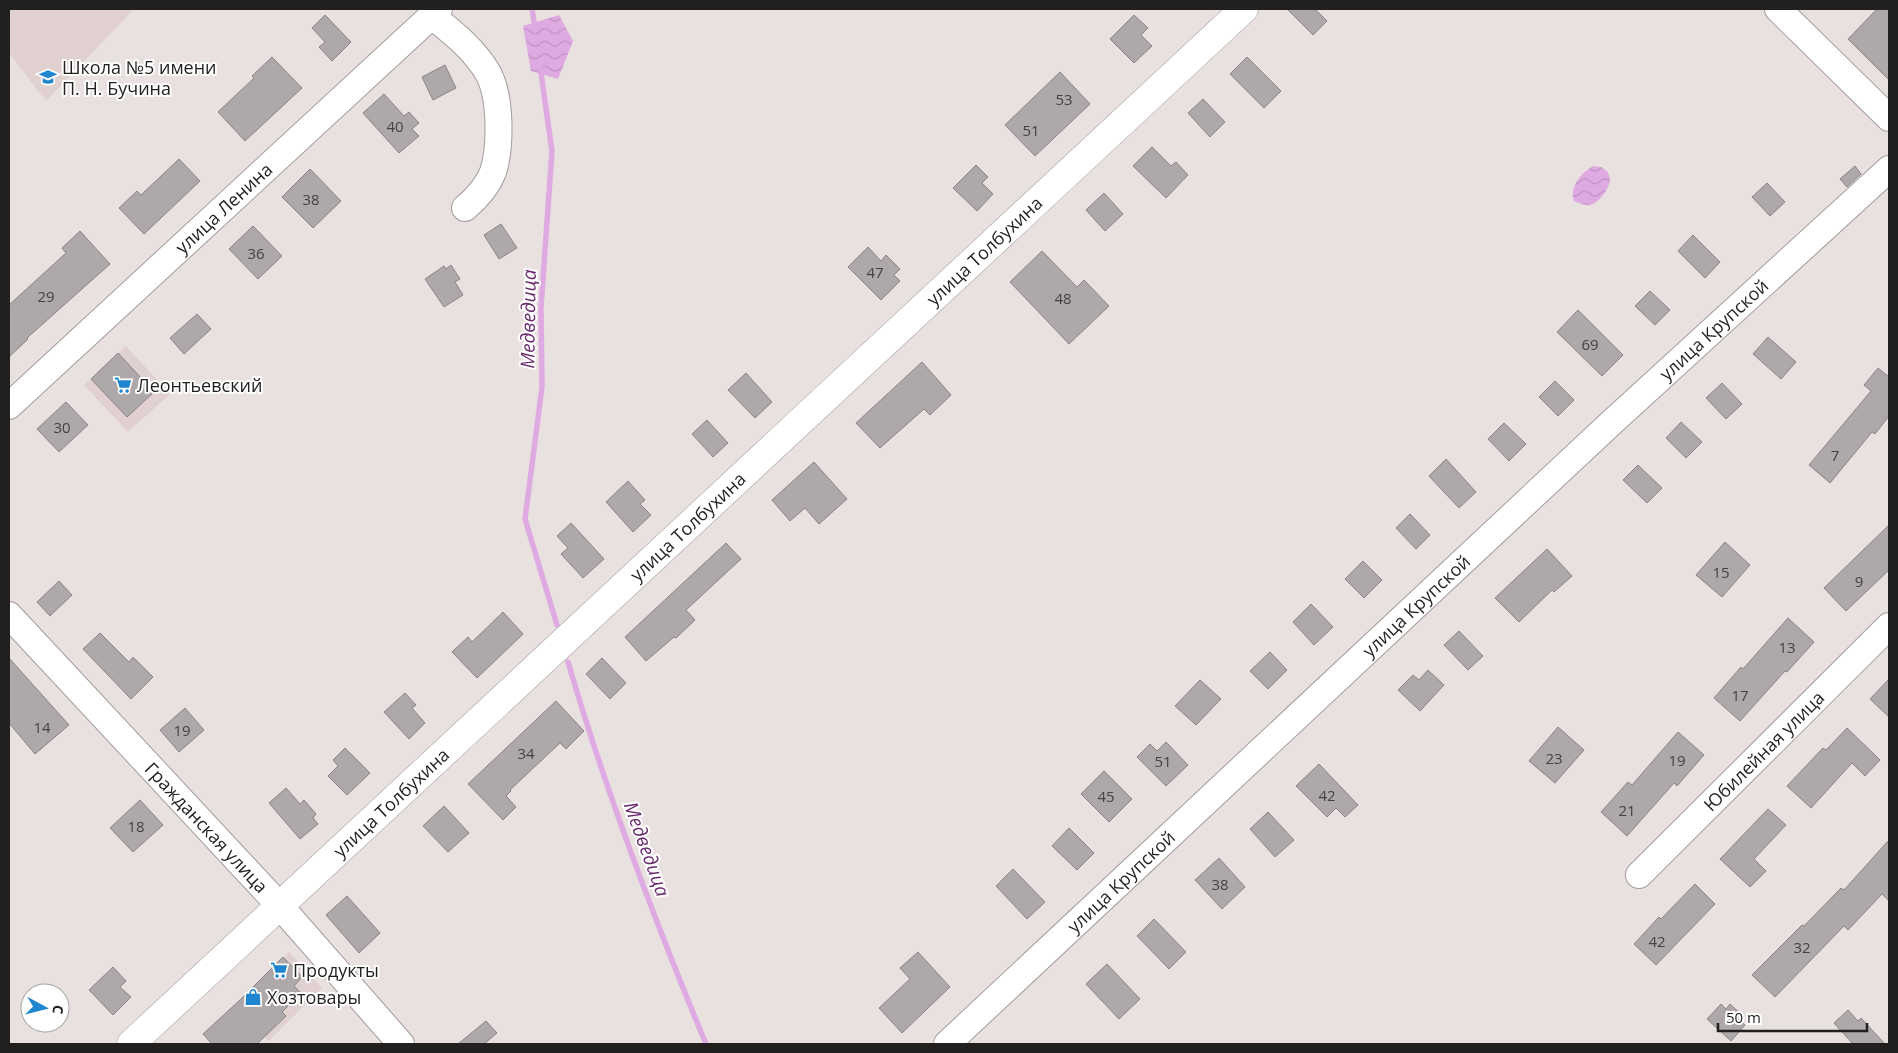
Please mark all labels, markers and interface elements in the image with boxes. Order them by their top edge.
place label: Школа №5 имени П. Н. Бучина [62,55,217,100]
school or university icon: Школа №5 имени П. Н. Бучина [38,67,58,87]
house number: 53 [1055,89,1073,109]
house number: 40 [386,116,404,136]
house number: 51 [1022,120,1040,140]
street label: улица Ленина [170,157,277,259]
house number: 38 [302,189,320,209]
street label: улица Толбухина [921,191,1047,310]
house number: 36 [247,243,265,263]
house number: 47 [866,262,884,282]
water label: Медведица [514,269,542,369]
street label: улица Крупской [1654,274,1773,385]
house number: 29 [37,286,55,306]
house number: 48 [1054,288,1072,308]
house number: 69 [1581,334,1599,354]
place label: Леонтьевский [137,373,262,397]
supermarket icon: Леонтьевский [113,375,133,395]
house number: 30 [53,417,71,437]
house number: 7 [1831,445,1839,465]
street label: улица Толбухина [625,467,751,586]
street label: улица Крупской [1357,549,1475,662]
house number: 15 [1712,562,1730,582]
house number: 9 [1855,571,1863,591]
house number: 13 [1778,637,1796,657]
street label: Юбилейная улица [1698,685,1829,816]
house number: 17 [1731,685,1749,705]
house number: 14 [33,717,51,737]
house number: 19 [173,720,191,740]
street label: улица Толбухина [328,742,454,862]
house number: 34 [517,743,535,763]
house number: 23 [1545,748,1563,768]
house number: 19 [1668,750,1686,770]
house number: 51 [1154,751,1172,771]
street label: Гражданская улица [140,757,273,898]
house number: 42 [1318,785,1336,805]
house number: 45 [1097,786,1115,806]
water label: Медведица [618,798,676,900]
house number: 21 [1618,800,1636,820]
house number: 18 [127,816,145,836]
street label: улица Крупской [1062,825,1180,938]
house number: 38 [1211,874,1229,894]
house number: 42 [1648,931,1666,951]
house number: 32 [1793,937,1811,957]
place label: Продукты [293,958,379,982]
supermarket icon: Продукты [269,960,289,980]
north arrow [20,983,70,1033]
place label: Хозтовары [267,985,361,1009]
shop icon: Хозтовары [243,987,263,1007]
scale bar [1718,1000,1867,1032]
text: С [48,1004,68,1015]
text: 50 m [1726,1007,1761,1027]

